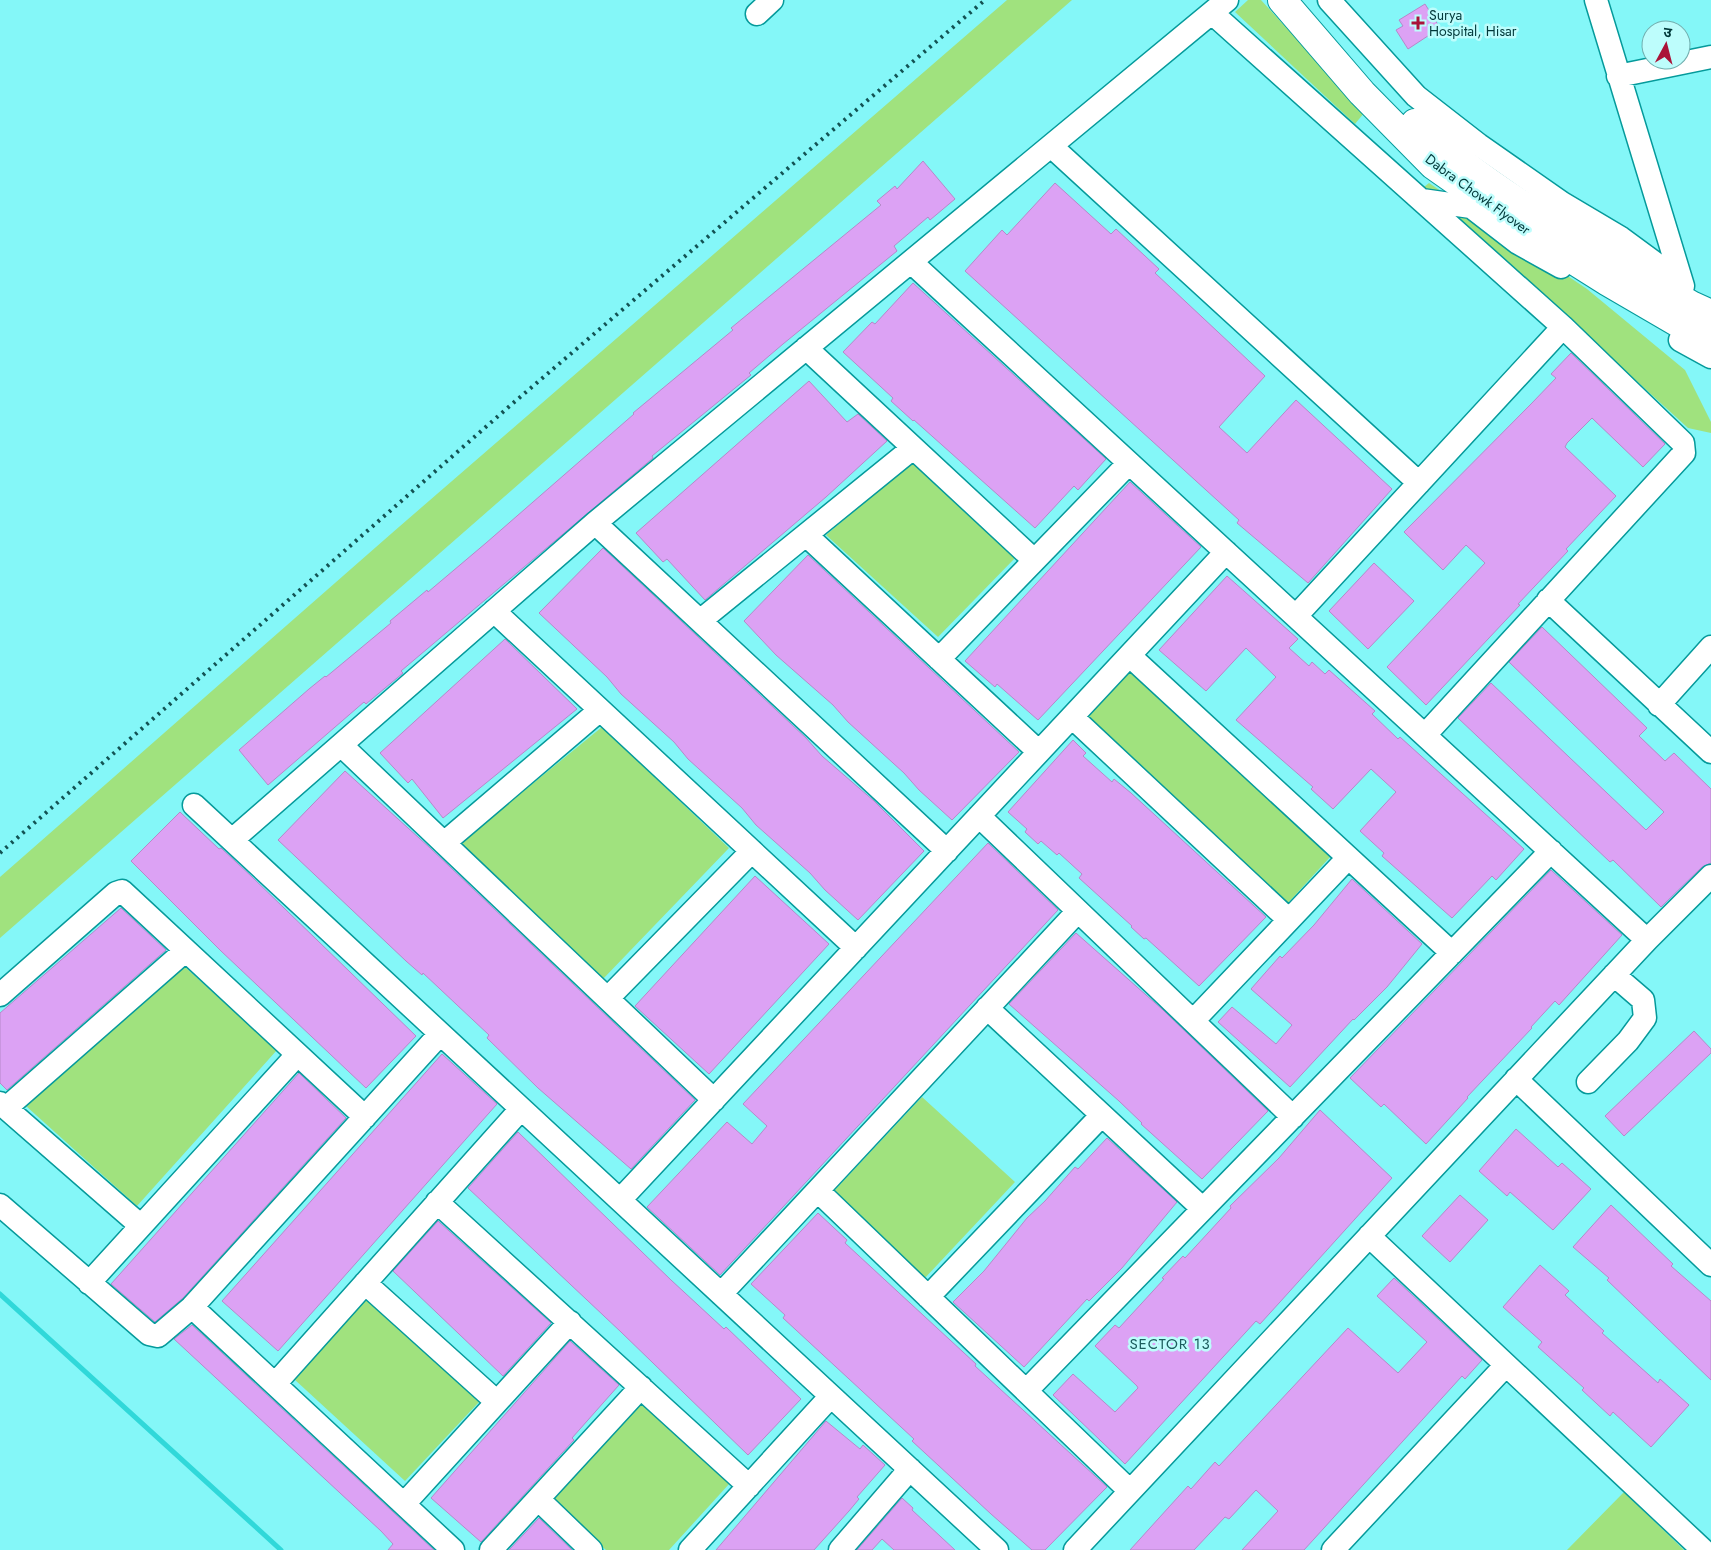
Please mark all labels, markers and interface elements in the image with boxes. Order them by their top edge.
place label: Surya Hospital, Hisar [1429,5,1517,41]
marker: Surya Hospital, Hisar [1411,16,1425,30]
north arrow [1641,20,1691,70]
text: उ [1662,22,1674,43]
street label: Dabra Chowk Flyover [1421,149,1535,239]
district label: SECTOR 13 [1129,1333,1211,1355]

